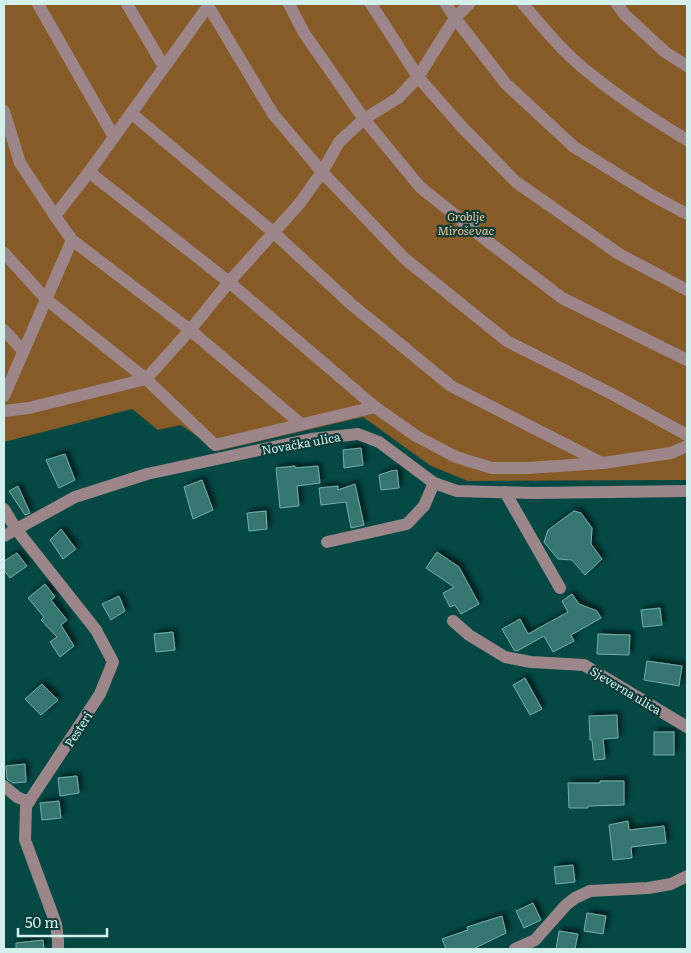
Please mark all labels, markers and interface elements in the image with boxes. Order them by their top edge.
park label: Groblje Miroševac [438,207,495,239]
street label: Novačka ulica [260,427,342,459]
street label: Sjeverna ulica [587,662,666,719]
street label: Pesteri [60,708,96,750]
scale bar [18,906,106,938]
text: 50 m [25,910,59,933]

